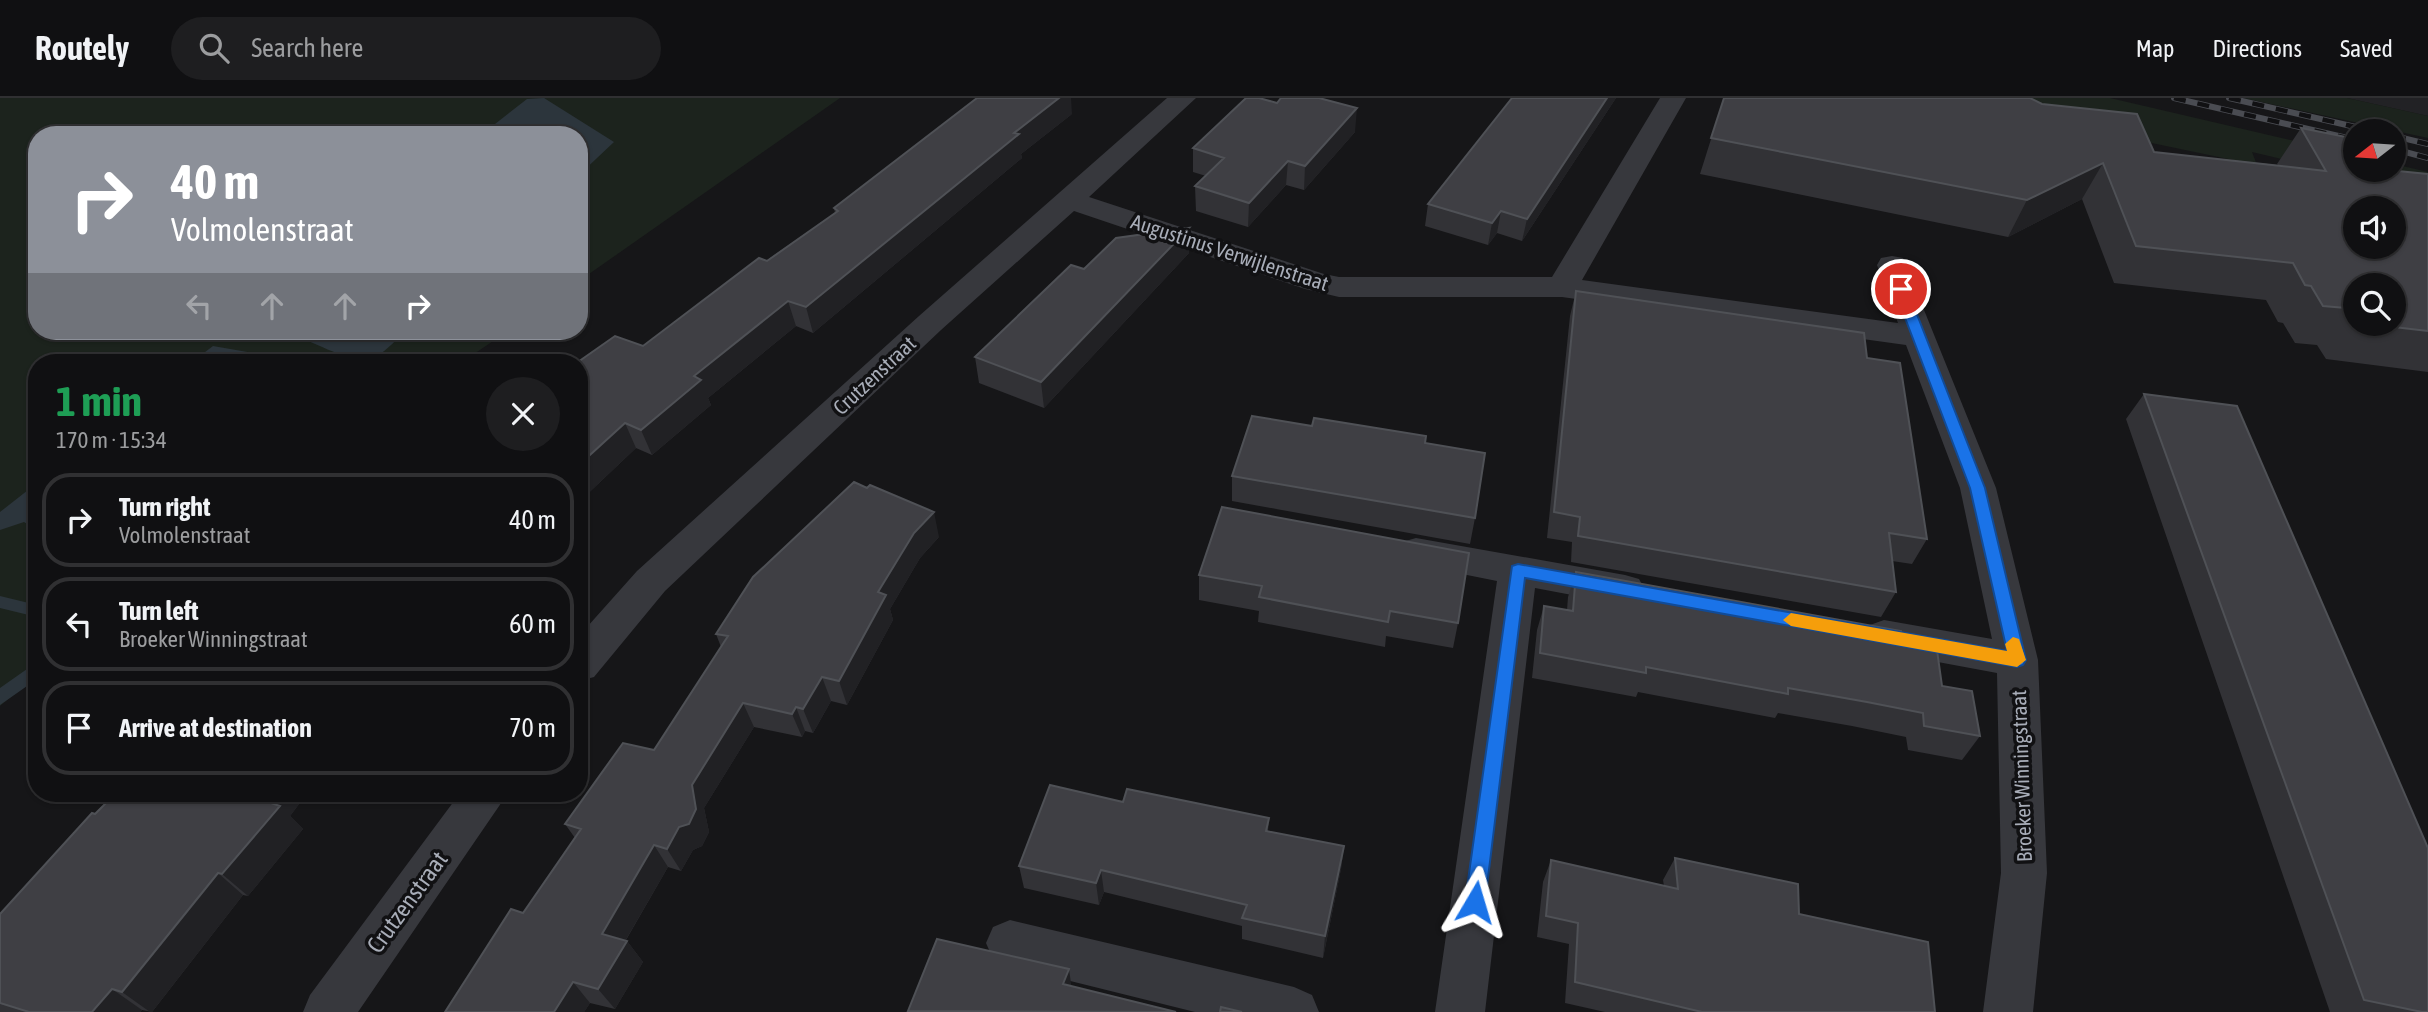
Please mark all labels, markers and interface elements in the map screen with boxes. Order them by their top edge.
search box [171,17,661,80]
text: Routely [35,29,129,67]
icon: search [195,29,233,67]
text: Search here [251,33,363,63]
text: Map [2136,35,2174,62]
text: Directions [2212,35,2302,62]
text: Saved [2340,35,2393,62]
north arrow [2343,119,2406,182]
map controls [2343,119,2406,336]
text: 40 m [171,153,259,209]
icon: right [56,154,147,245]
button: sound [2343,196,2406,259]
street label: Augustinus Verwijlenstraat [1128,209,1332,295]
text: Volmolenstraat [171,211,354,248]
pin [1871,259,1931,319]
icon: arrive [1882,270,1920,308]
button: search [2343,273,2406,336]
icon: left [180,287,218,325]
icon: ahead [253,287,291,325]
icon: ahead [326,287,364,325]
icon: right [399,287,437,325]
street label: Crutzenstraat [828,331,920,419]
text: 1 min [56,377,142,425]
button: close [486,377,560,451]
text: 170 m · 15:34 [56,427,167,453]
text: Turn right [119,492,210,522]
icon: right [60,501,98,539]
text: 40 m [509,505,556,535]
text: Volmolenstraat [119,522,250,548]
text: Turn left [119,596,199,626]
icon: left [60,605,98,643]
text: 60 m [509,609,556,639]
text: Broeker Winningstraat [119,626,308,652]
street label: Broeker Winningstraat [2006,690,2036,862]
icon: arrive [60,709,98,747]
text: Arrive at destination [119,713,312,743]
text: 70 m [509,713,556,743]
street label: Crutzenstraat [361,846,453,958]
position arrow [1438,865,1512,939]

